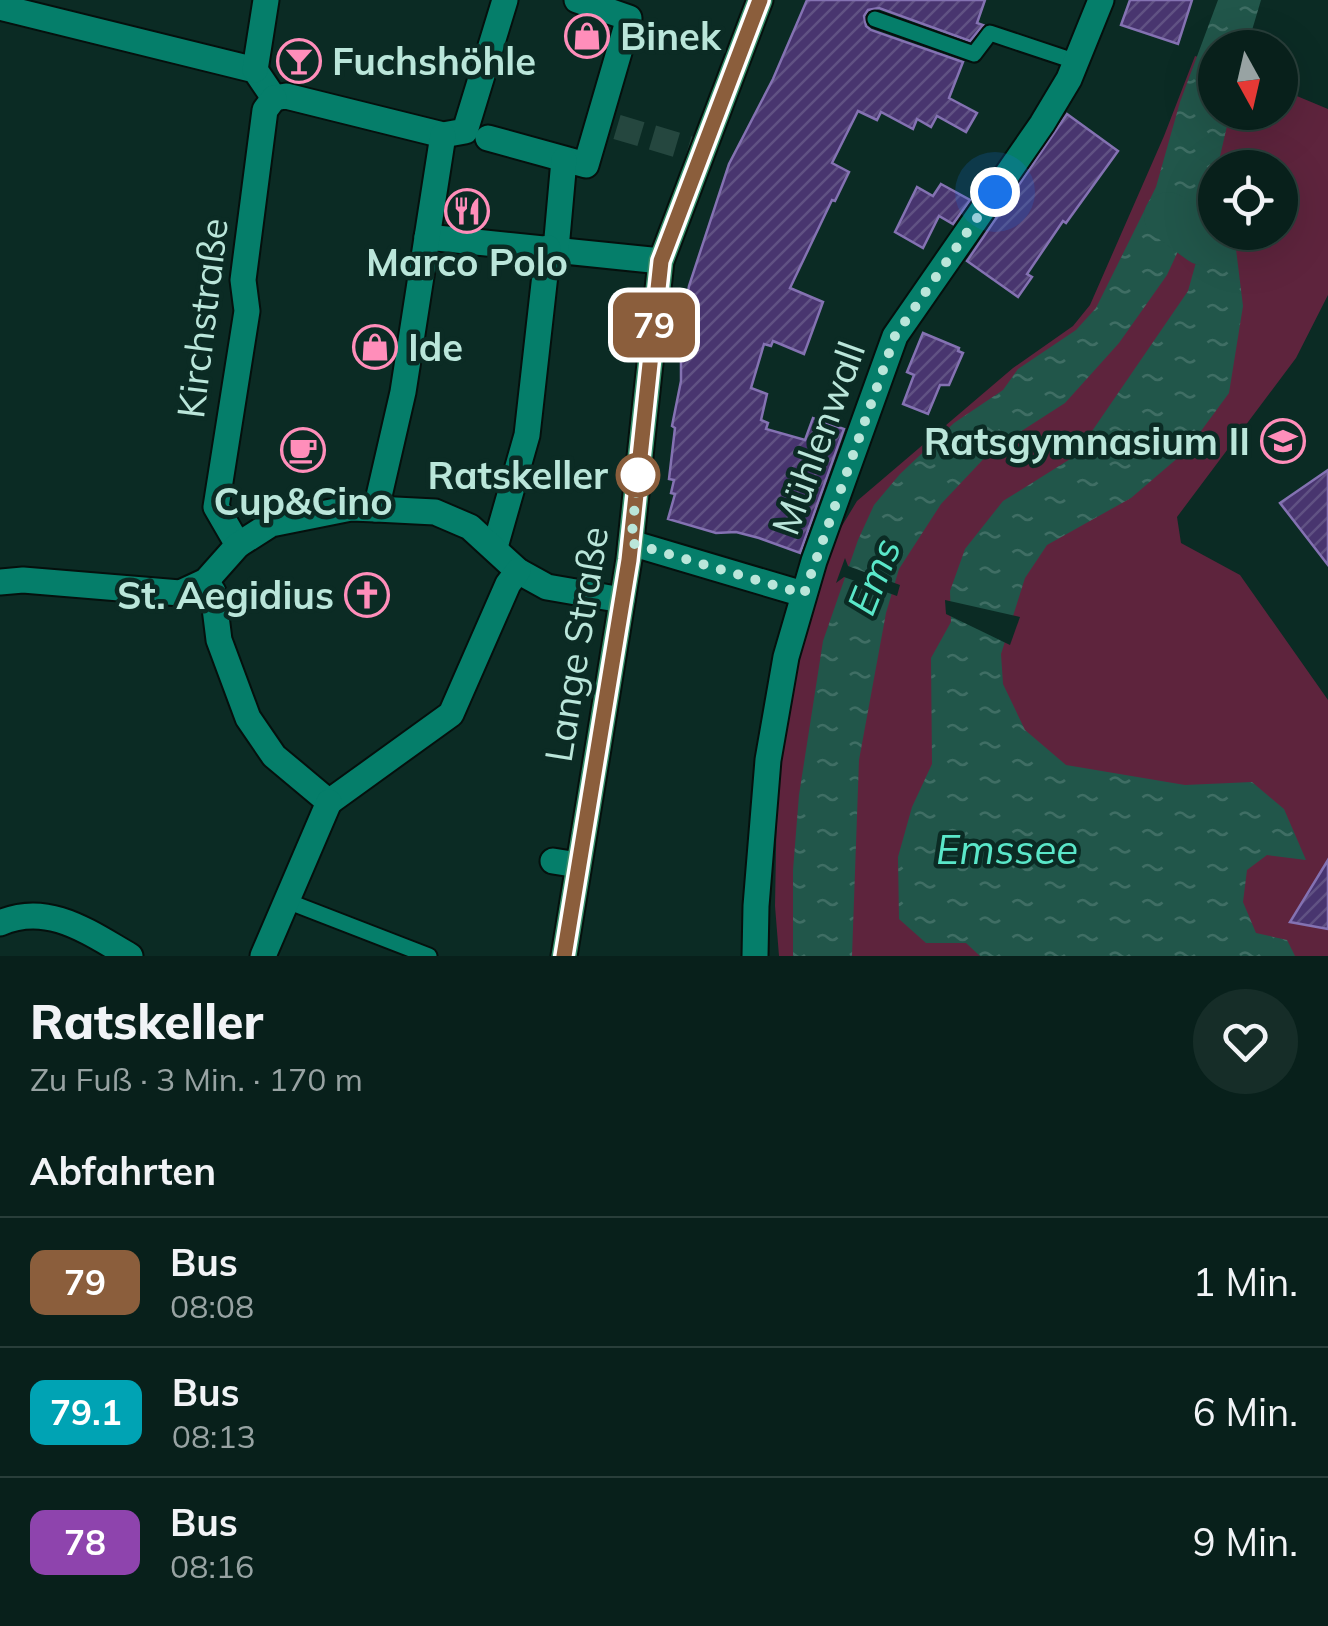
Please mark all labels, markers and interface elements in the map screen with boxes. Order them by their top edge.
place label: Binek [620,12,722,60]
shop icon: Binek [564,13,610,59]
north arrow [1198,30,1298,130]
map controls [1198,30,1298,250]
place label: Fuchshöhle [332,37,536,85]
bar icon: Fuchshöhle [276,38,322,84]
button: locate [1198,150,1298,250]
your location [970,167,1020,217]
restaurant icon: Marco Polo [444,188,490,234]
street label: Kirchstraße [166,215,238,421]
place label: Marco Polo [366,238,568,286]
line badge: 79 [609,292,699,358]
text: 79 [633,303,675,347]
place label: Ide [408,323,463,371]
shop icon: Ide [352,324,398,370]
street label: Mühlenwall [761,335,875,541]
place label: Ratsgymnasium II [924,417,1250,465]
school or university icon: Ratsgymnasium II [1260,418,1306,464]
cafe icon: Cup&Cino [280,427,326,473]
place label: Ratskeller [427,451,608,499]
marker: Ratskeller [617,454,659,496]
place label: Cup&Cino [213,477,393,525]
street label: Lange Straße [534,523,618,765]
water label: Ems [835,530,911,622]
place label: St. Aegidius [117,571,334,619]
church icon: St. Aegidius [344,572,390,618]
water label: Emssee [936,824,1078,874]
button: heart [1193,989,1298,1094]
text: Ratskeller [30,991,263,1051]
text: Zu Fuß · 3 Min. · 170 m [30,1059,363,1099]
text: Abfahrten [30,1147,216,1195]
text: Bus [170,1238,238,1286]
text: 1 Min. [1193,1258,1298,1306]
text: 79 [64,1260,106,1304]
text: 08:08 [170,1286,254,1326]
text: Bus [172,1368,240,1416]
text: 6 Min. [1193,1388,1298,1436]
text: 79.1 [50,1390,122,1434]
text: 08:13 [172,1416,256,1456]
text: Bus [170,1498,238,1546]
text: 9 Min. [1193,1518,1298,1566]
text: 78 [64,1520,106,1564]
text: 08:16 [170,1546,254,1586]

